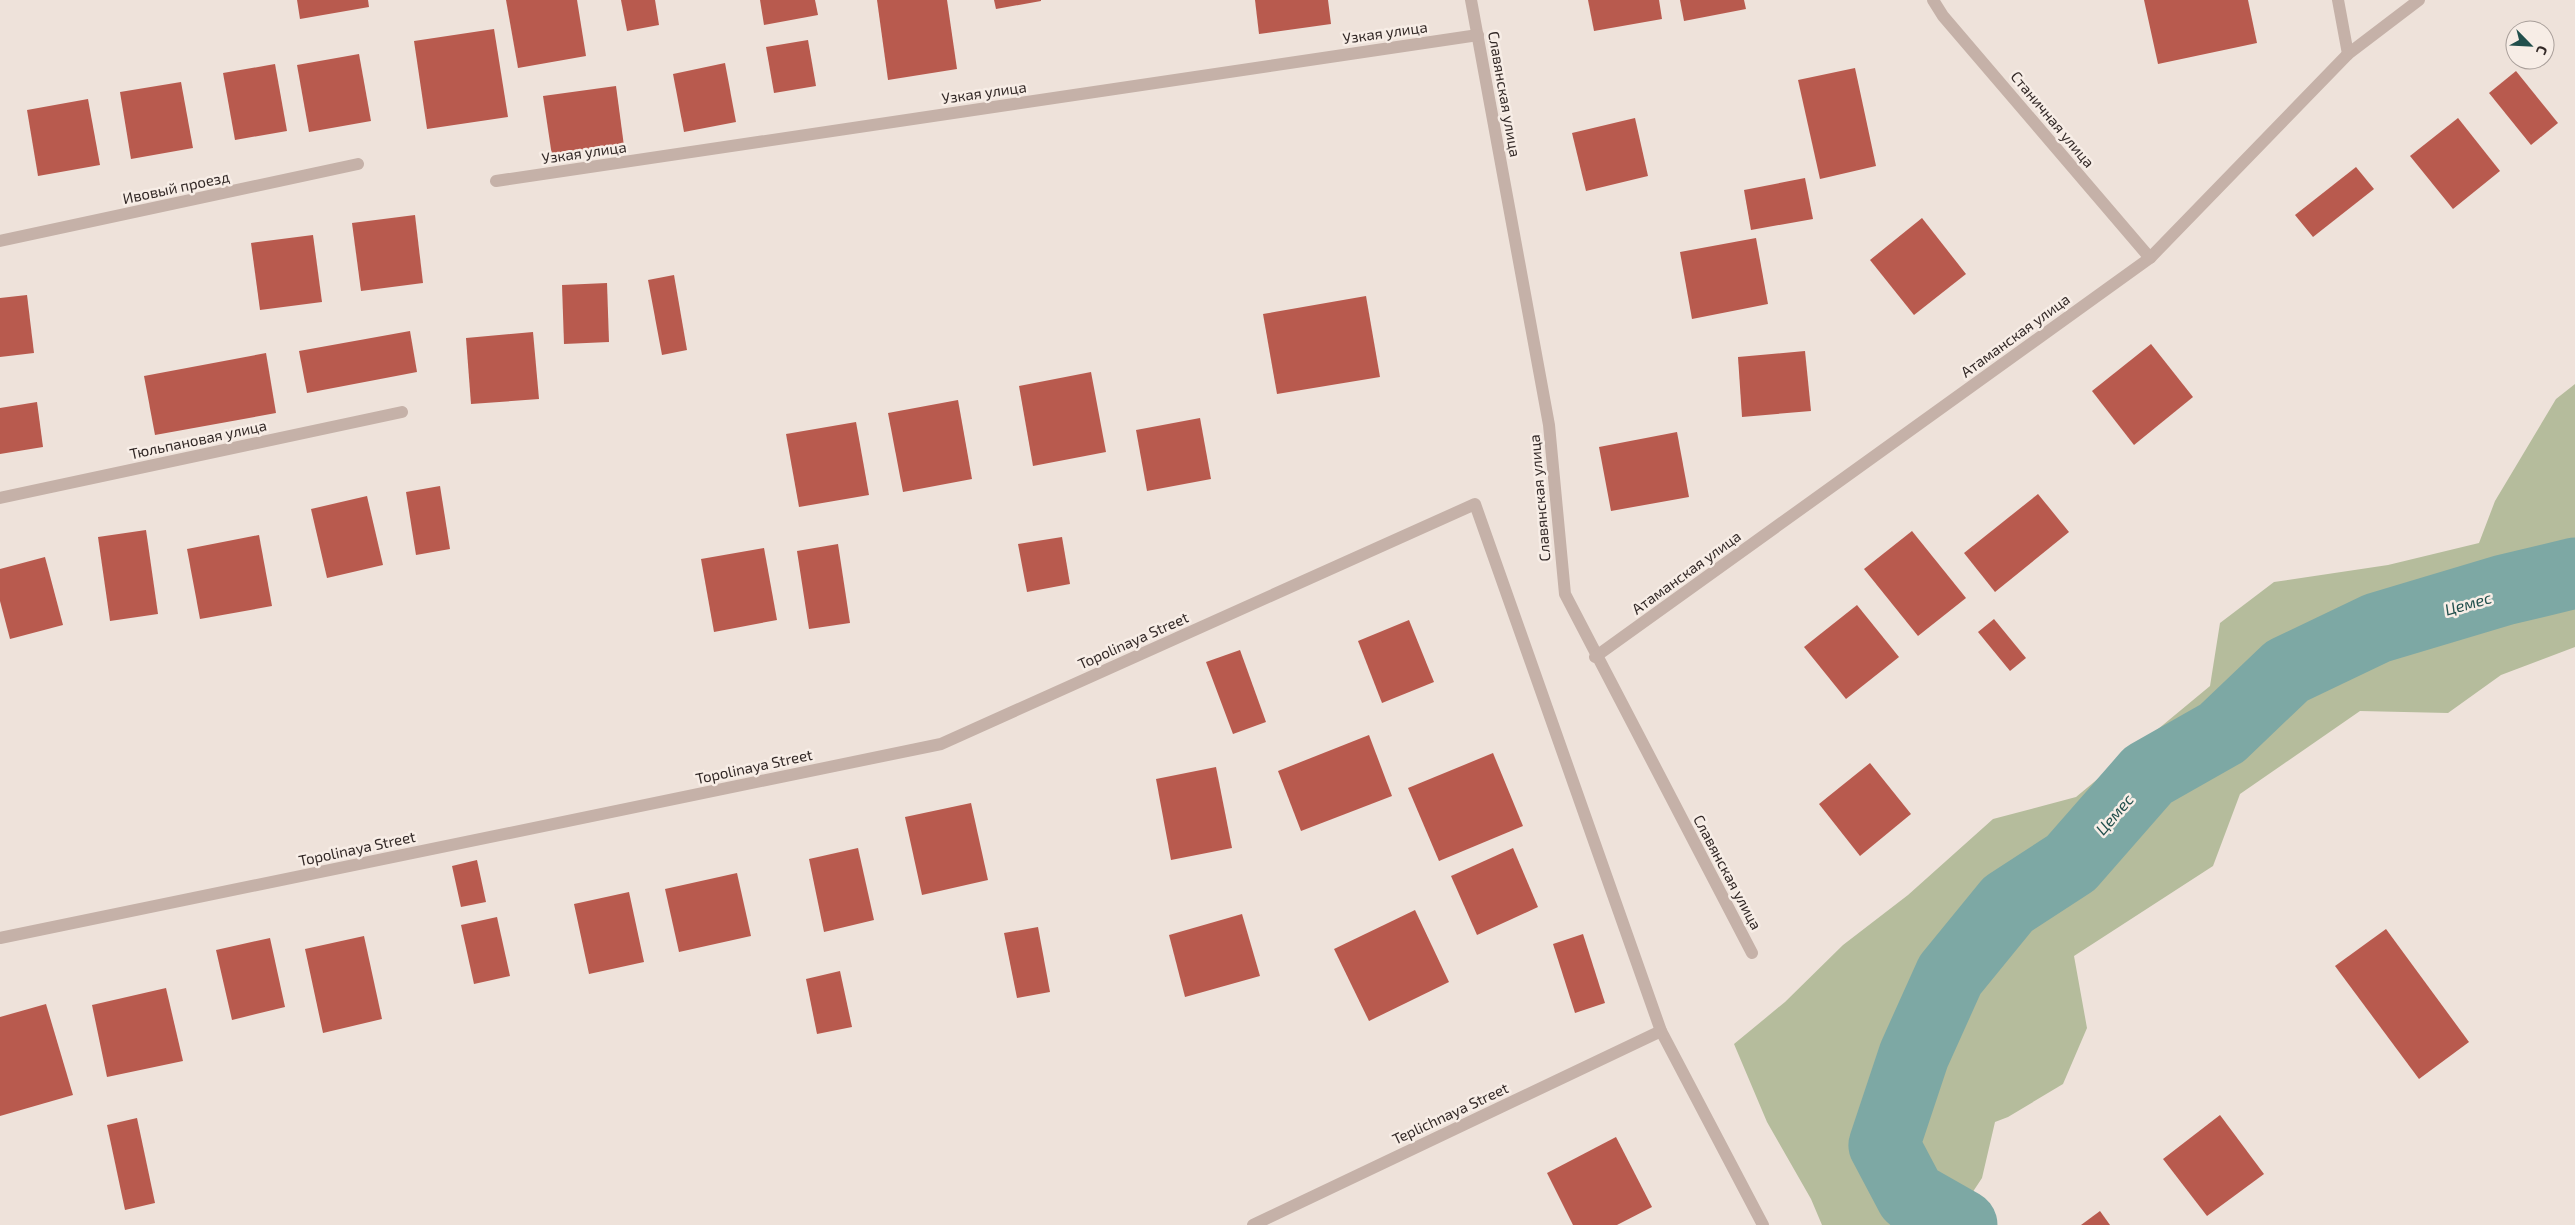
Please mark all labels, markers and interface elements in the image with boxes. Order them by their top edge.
street label: Узкая улица [1341,17,1429,48]
north arrow [2505,20,2555,70]
street label: Славянская улица [1484,30,1525,159]
text: С [2533,43,2552,58]
street label: Станичная улица [2007,67,2098,171]
street label: Узкая улица [940,77,1028,108]
street label: Узкая улица [540,137,628,168]
street label: Ивовый проезд [121,167,231,207]
street label: Атаманская улица [1957,289,2074,381]
street label: Тюльпановая улица [128,416,268,463]
street label: Славянская улица [1524,434,1555,562]
street label: Атаманская улица [1628,526,1745,618]
water label: Цемес [2442,587,2494,619]
street label: Topolinaya Street [1075,607,1191,672]
street label: Topolinaya Street [694,745,814,787]
water label: Цемес [2091,790,2137,838]
street label: Славянская улица [1689,811,1766,933]
street label: Topolinaya Street [297,827,417,869]
street label: Teplichnaya Street [1389,1078,1511,1148]

